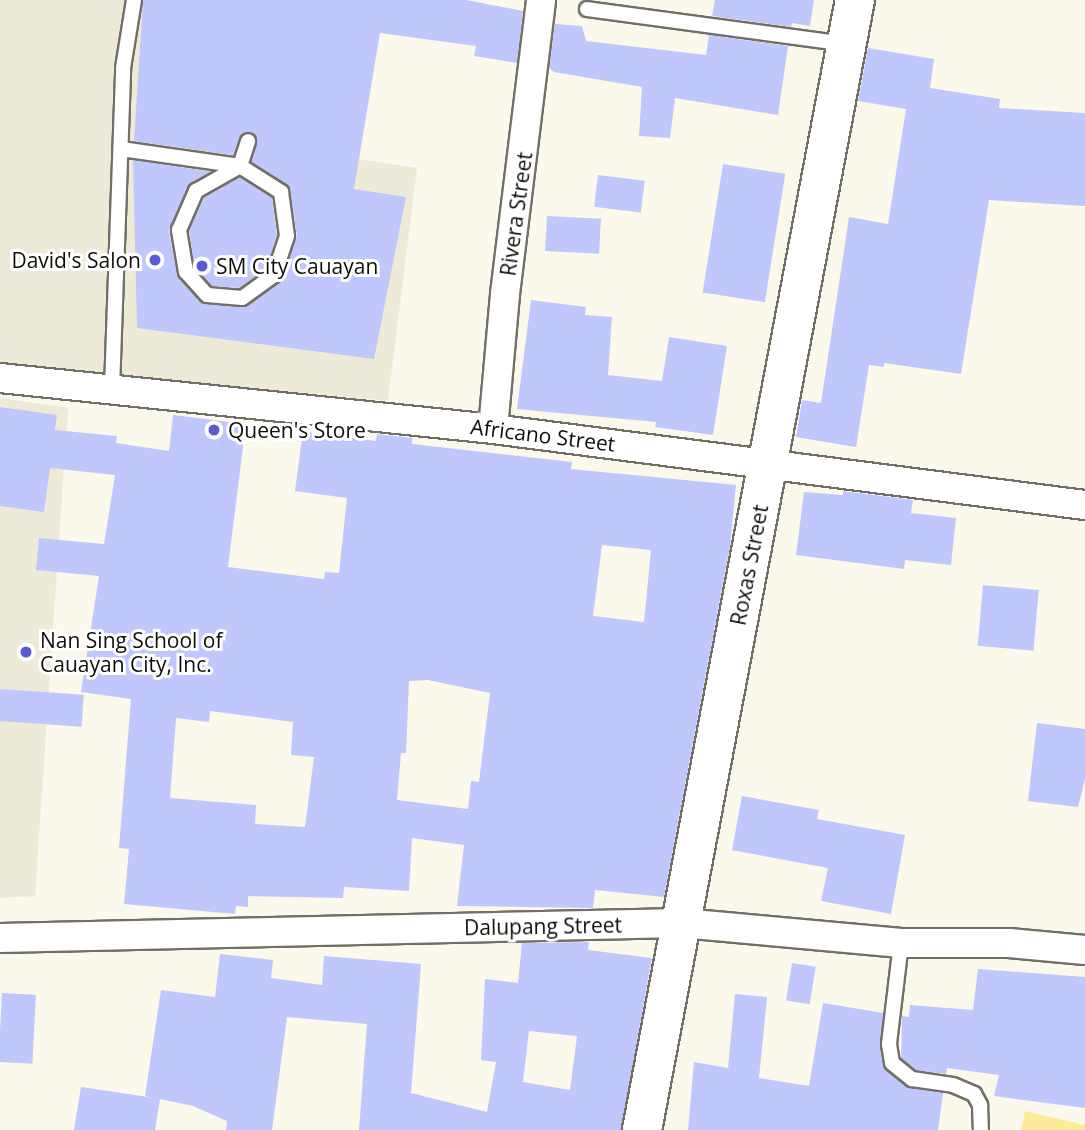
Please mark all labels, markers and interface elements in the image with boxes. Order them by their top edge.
street label: Rivera Street [495,150,537,278]
place label: David's Salon [11,247,141,273]
marker: David's Salon [147,252,163,268]
place label: SM City Cauayan [216,253,378,279]
marker: SM City Cauayan [194,258,210,274]
street label: Africano Street [469,414,617,456]
place label: Queen's Store [228,417,366,443]
marker: Queen's Store [206,422,222,438]
street label: Roxas Street [725,503,773,627]
place label: Nan Sing School of Cauayan City, Inc. [40,627,223,677]
marker: Nan Sing School of Cauayan City, Inc. [18,644,34,660]
street label: Dalupang Street [464,912,622,940]

